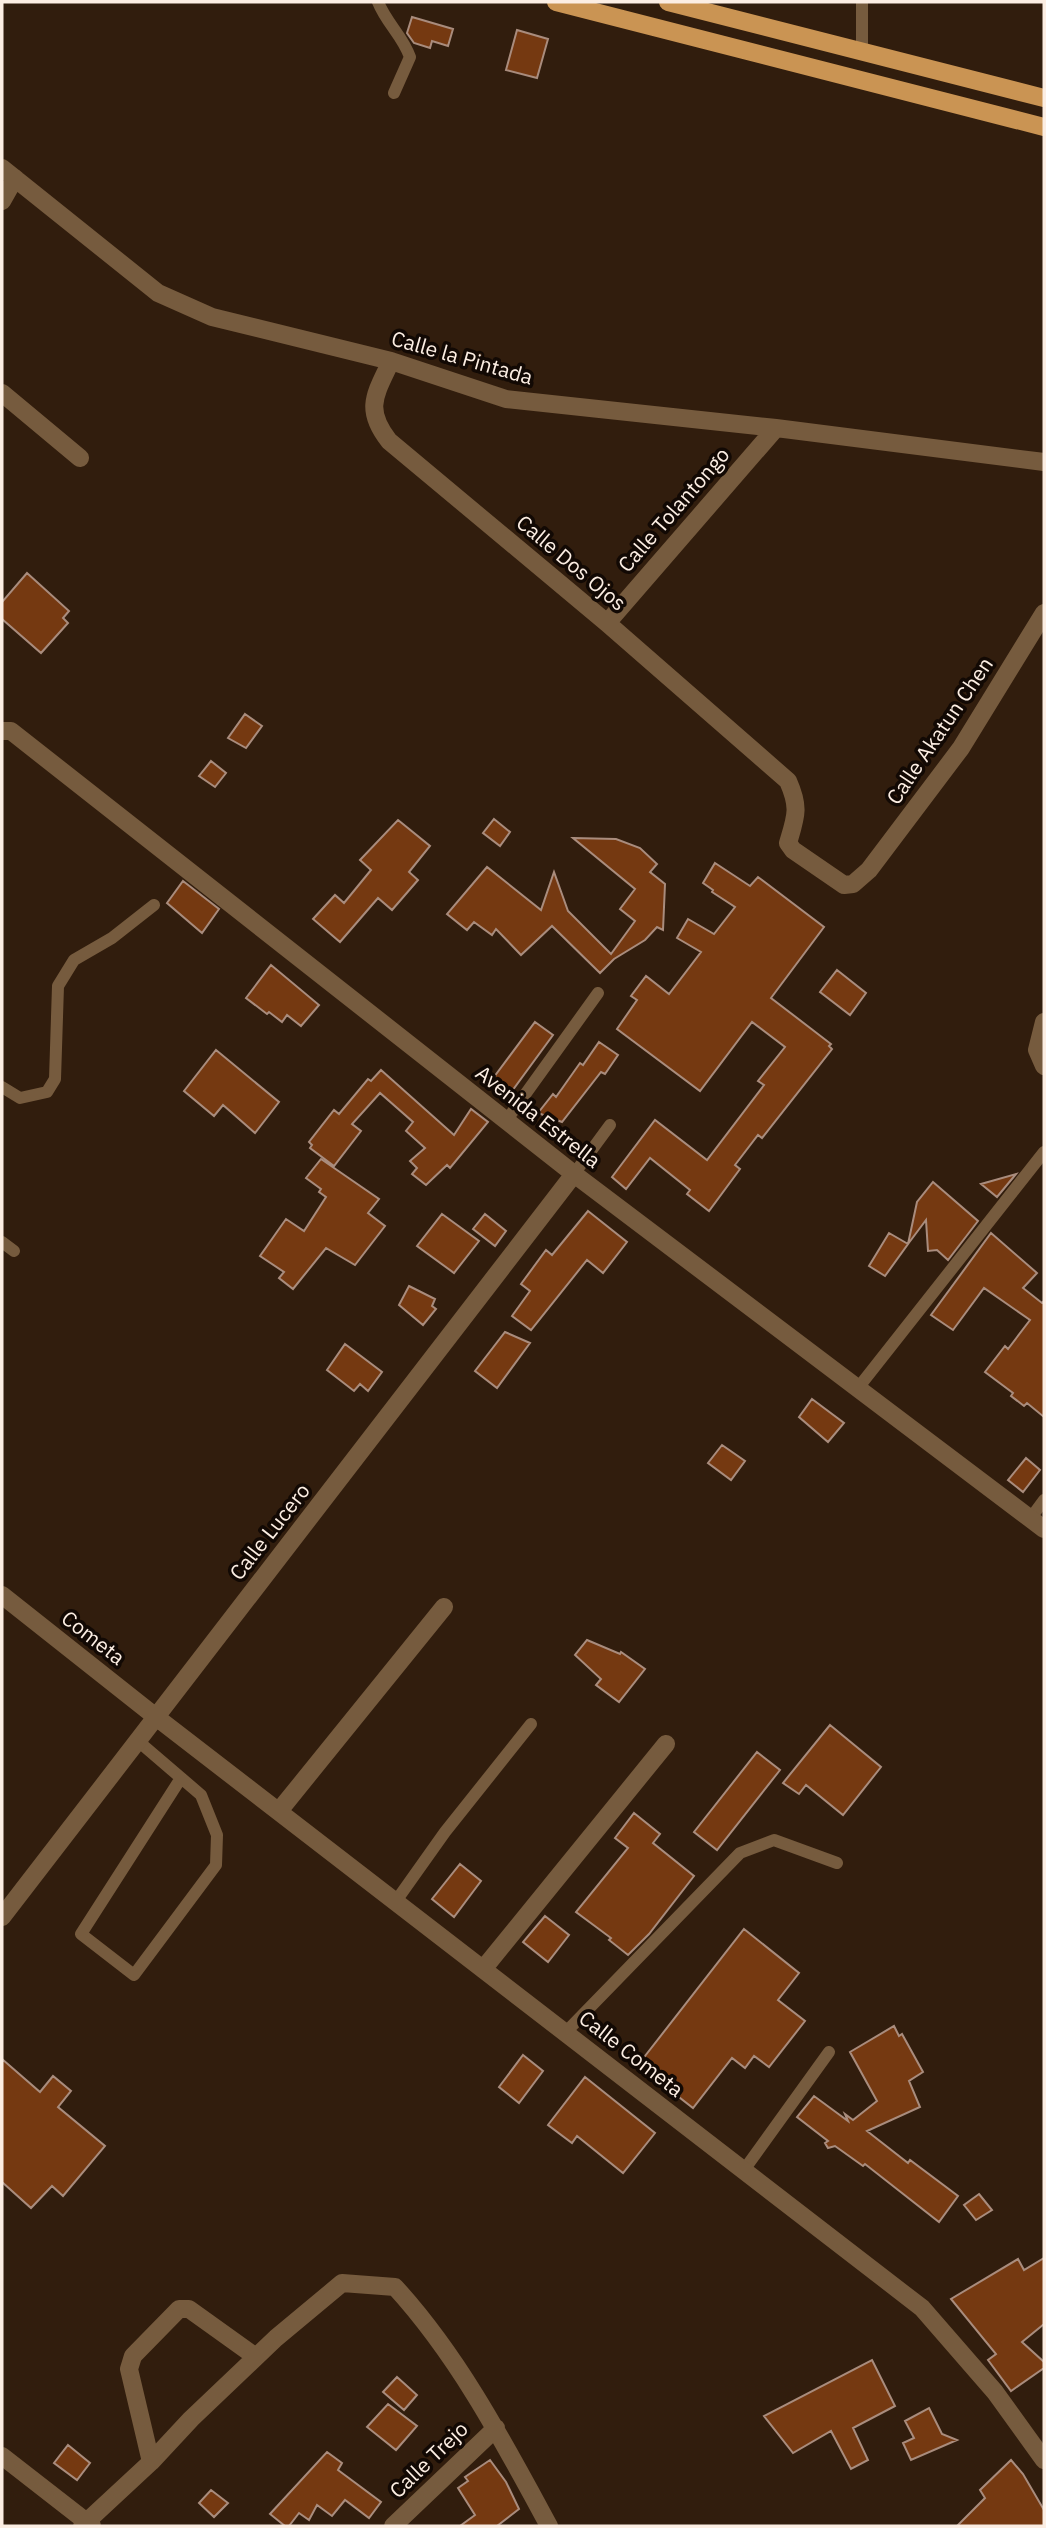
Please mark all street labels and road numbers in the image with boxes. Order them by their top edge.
street label: Calle la Pintada [388,323,536,391]
street label: Calle Tolantongo [611,441,735,578]
street label: Calle Dos Ojos [511,508,632,616]
street label: Calle Akatun Chen [879,651,999,810]
street label: Avenida Estrella [470,1059,607,1174]
street label: Calle Lucero [223,1477,316,1586]
street label: Cometa [56,1604,131,1671]
street label: Calle Cometa [574,2004,690,2103]
street label: Calle Trejo [383,2415,474,2504]

